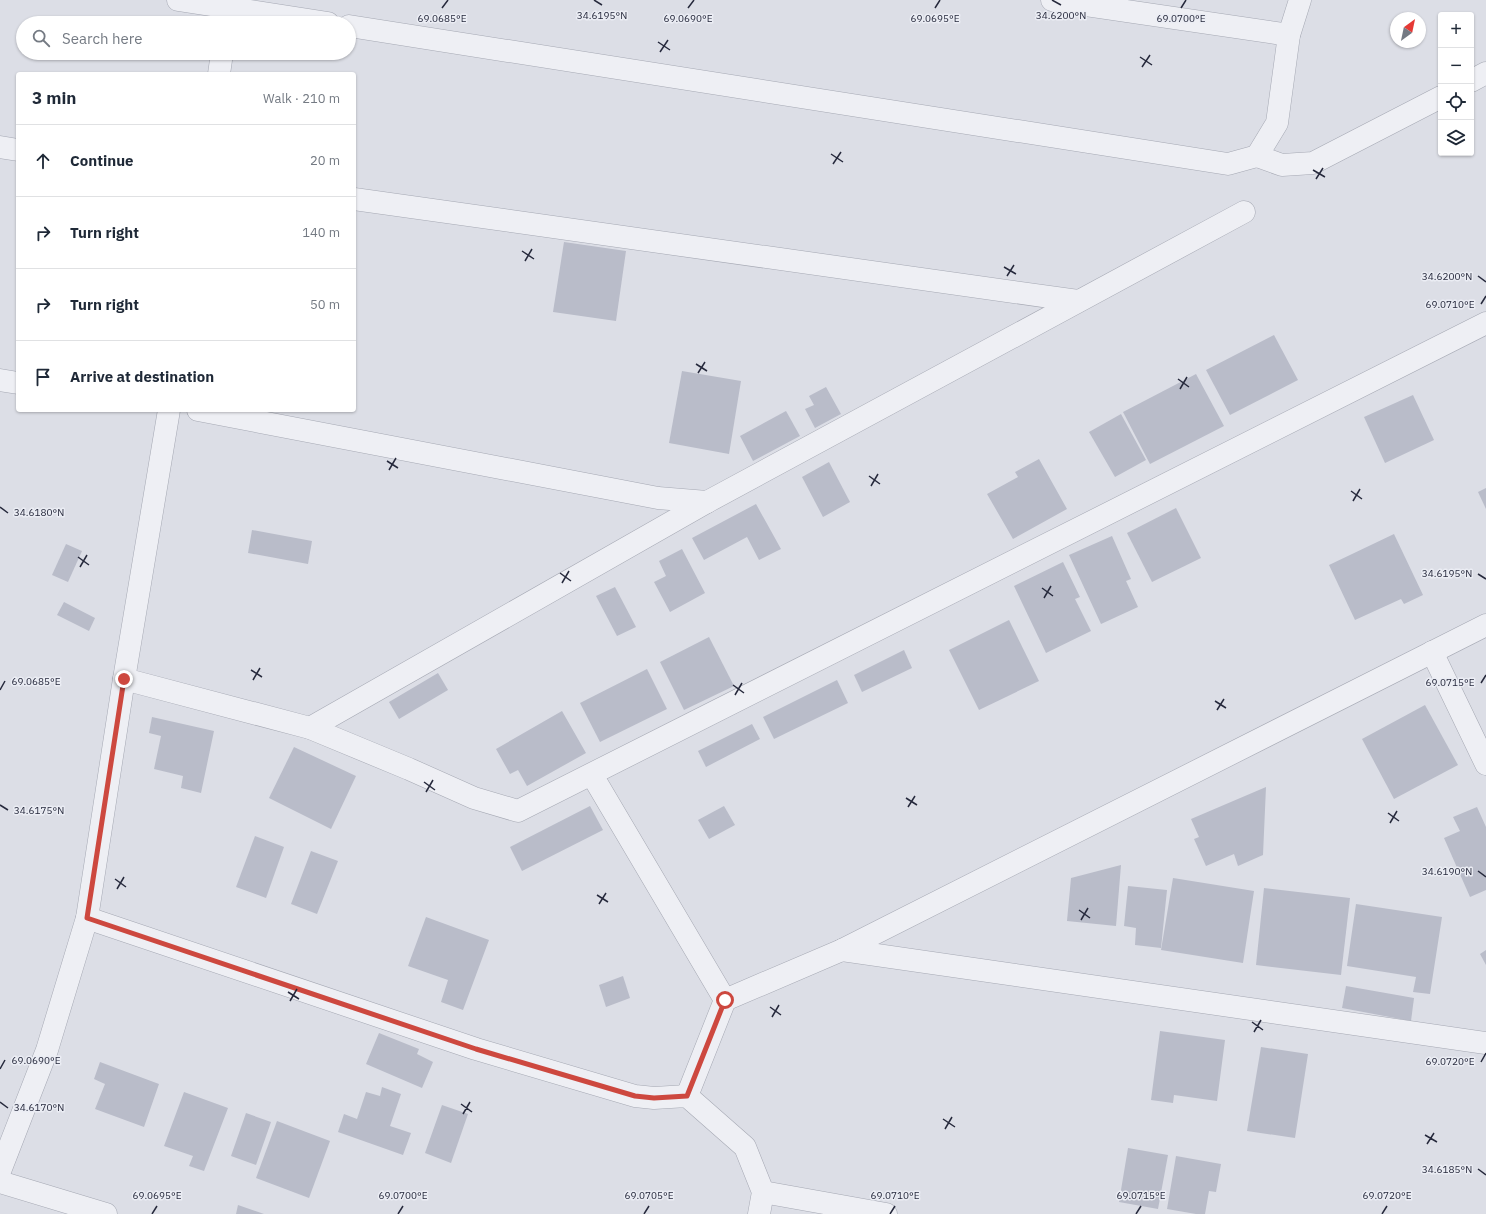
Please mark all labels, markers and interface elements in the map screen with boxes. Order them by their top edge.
text: 34.6195°N [577,9,627,22]
text: 34.6200°N [1036,9,1086,22]
text: 69.0685°E [417,12,467,25]
text: 69.0690°E [663,12,713,25]
text: 69.0695°E [910,12,960,25]
text: 69.0700°E [1156,12,1206,25]
north arrow [1390,12,1426,48]
map controls [1438,12,1474,156]
button: + [1438,12,1474,48]
search box [16,16,356,60]
icon: search [30,27,52,49]
text: Search here [62,29,142,48]
button: − [1438,48,1474,84]
button: locate [1438,84,1474,120]
text: 3 min [32,87,76,109]
text: Walk · 210 m [263,90,340,107]
button: layers [1438,120,1474,156]
icon: ahead [32,150,54,172]
text: Continue [70,151,134,170]
text: 20 m [310,152,340,169]
icon: right [32,222,54,244]
text: Turn right [70,223,139,242]
text: 140 m [302,224,340,241]
text: 34.6200°N [1422,270,1472,283]
icon: right [32,294,54,316]
text: Turn right [70,295,139,314]
text: 50 m [310,296,340,313]
text: 69.0710°E [1425,298,1475,311]
icon: arrive [32,366,54,388]
text: Arrive at destination [70,367,214,386]
text: 34.6180°N [14,506,64,519]
text: 34.6195°N [1422,567,1472,580]
route end [115,670,133,688]
text: 69.0685°E [11,675,61,688]
text: 69.0715°E [1425,676,1475,689]
text: 34.6175°N [14,804,64,817]
text: 34.6190°N [1422,865,1472,878]
route start [716,991,734,1009]
text: 69.0690°E [11,1054,61,1067]
text: 69.0720°E [1425,1055,1475,1068]
text: 34.6170°N [14,1101,64,1114]
text: 34.6185°N [1422,1163,1472,1176]
text: 69.0695°E [132,1189,182,1202]
text: 69.0700°E [378,1189,428,1202]
text: 69.0705°E [624,1189,674,1202]
text: 69.0710°E [870,1189,920,1202]
text: 69.0715°E [1116,1189,1166,1202]
text: 69.0720°E [1362,1189,1412,1202]

